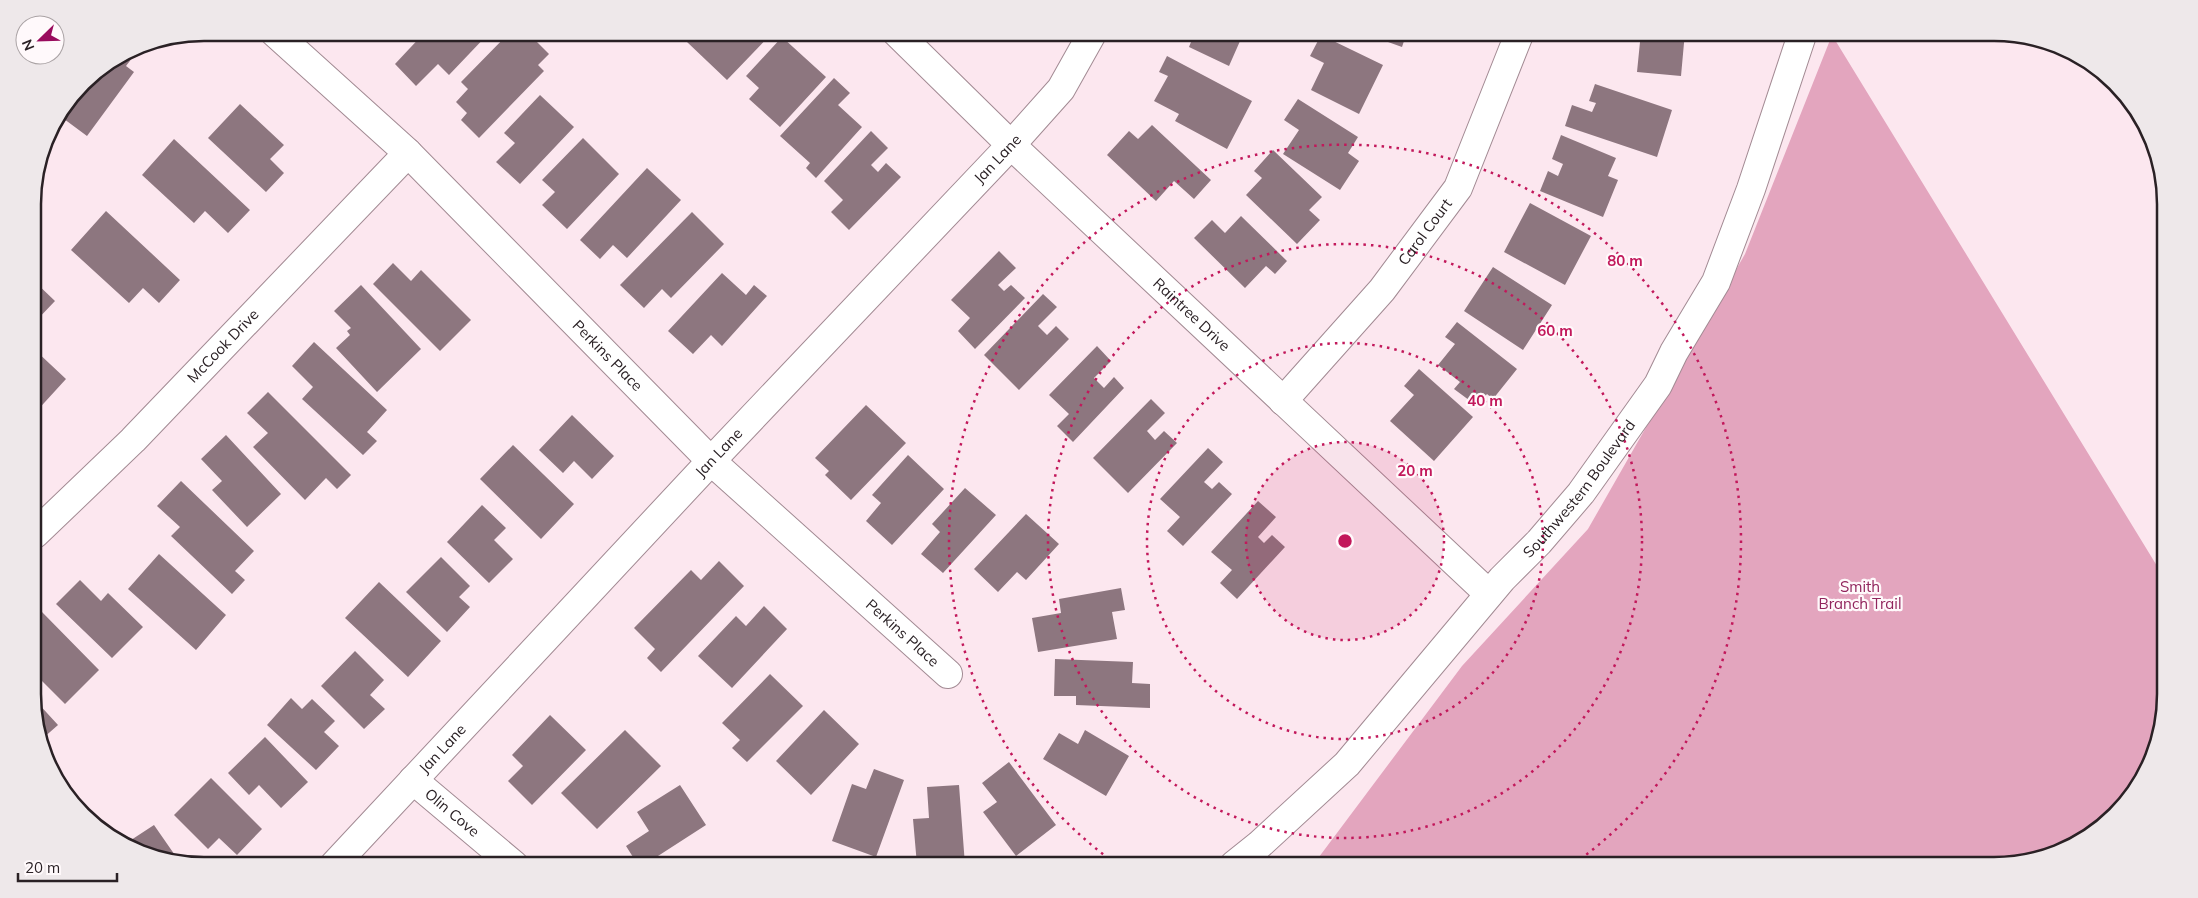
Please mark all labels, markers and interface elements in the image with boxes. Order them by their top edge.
north arrow [15,15,65,65]
text: N [18,37,38,53]
street label: Jan Lane [970,130,1025,187]
street label: Carol Court [1394,195,1456,269]
text: 80 m [1607,251,1643,270]
street label: Raintree Drive [1149,273,1234,355]
street label: McCook Drive [183,305,262,387]
street label: Perkins Place [569,316,647,395]
text: 60 m [1537,321,1573,340]
text: 40 m [1467,391,1503,410]
street label: Southwestern Boulevard [1519,416,1639,562]
street label: Jan Lane [691,424,746,481]
text: 20 m [1397,461,1433,480]
centre of rings [1336,532,1354,550]
park label: Smith Branch Trail [1819,577,1901,613]
street label: Perkins Place [862,595,943,671]
street label: Jan Lane [414,720,470,777]
street label: Olin Cove [421,784,484,841]
scale bar [18,850,116,882]
text: 20 m [25,858,60,877]

